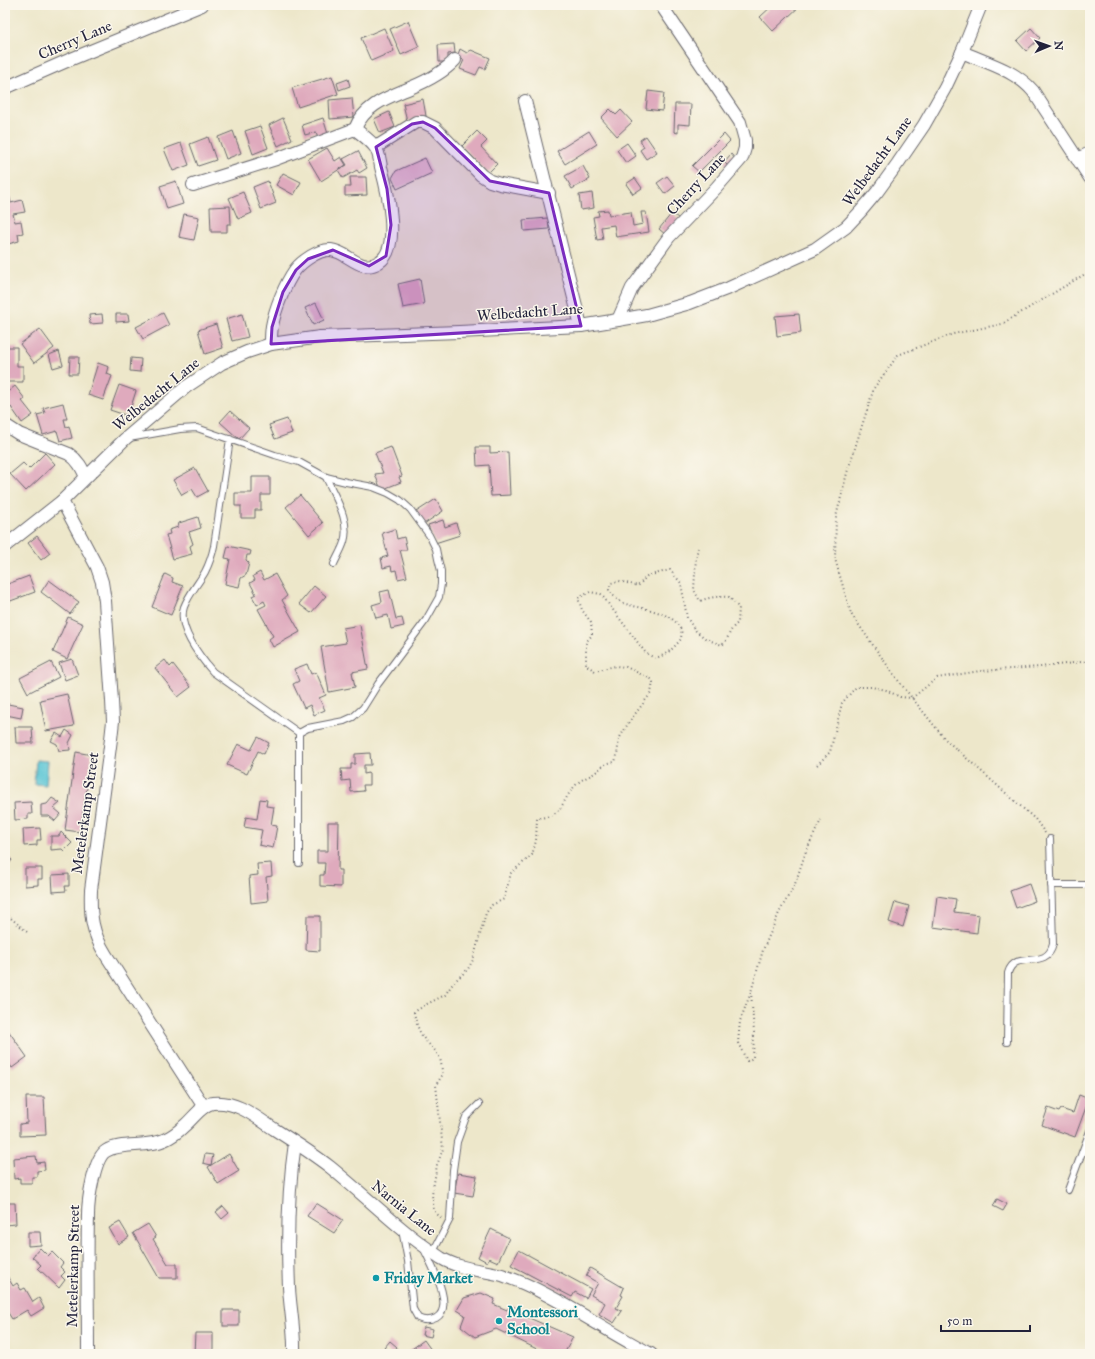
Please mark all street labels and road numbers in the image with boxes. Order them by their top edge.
street label: Cherry Lane [36,16,114,64]
street label: Welbedacht Lane [838,113,916,209]
street label: Cherry Lane [663,149,729,219]
street label: Welbedacht Lane [476,299,584,325]
street label: Welbedacht Lane [109,354,203,434]
street label: Metelerkamp Street [68,750,103,875]
street label: Narnia Lane [368,1176,440,1240]
street label: Metelerkamp Street [63,1204,83,1328]

